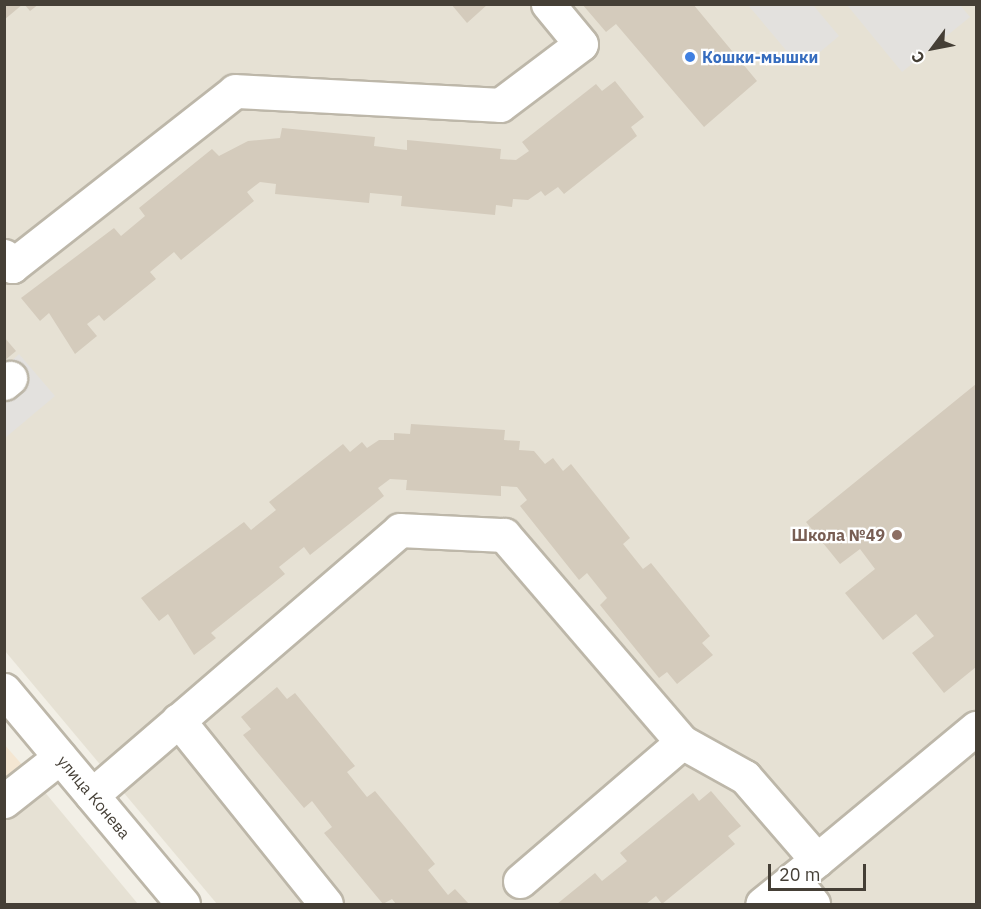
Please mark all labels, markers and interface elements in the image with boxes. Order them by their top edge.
north arrow [903,18,963,78]
place label: Кошки-мышки [702,47,818,67]
text: С [906,48,929,67]
marker: Кошки-мышки [683,50,697,64]
place label: Школа №49 [792,525,885,545]
marker: Школа №49 [890,528,904,542]
street label: улица Конева [54,751,134,843]
scale bar [771,852,868,890]
text: 20 m [779,863,821,886]

